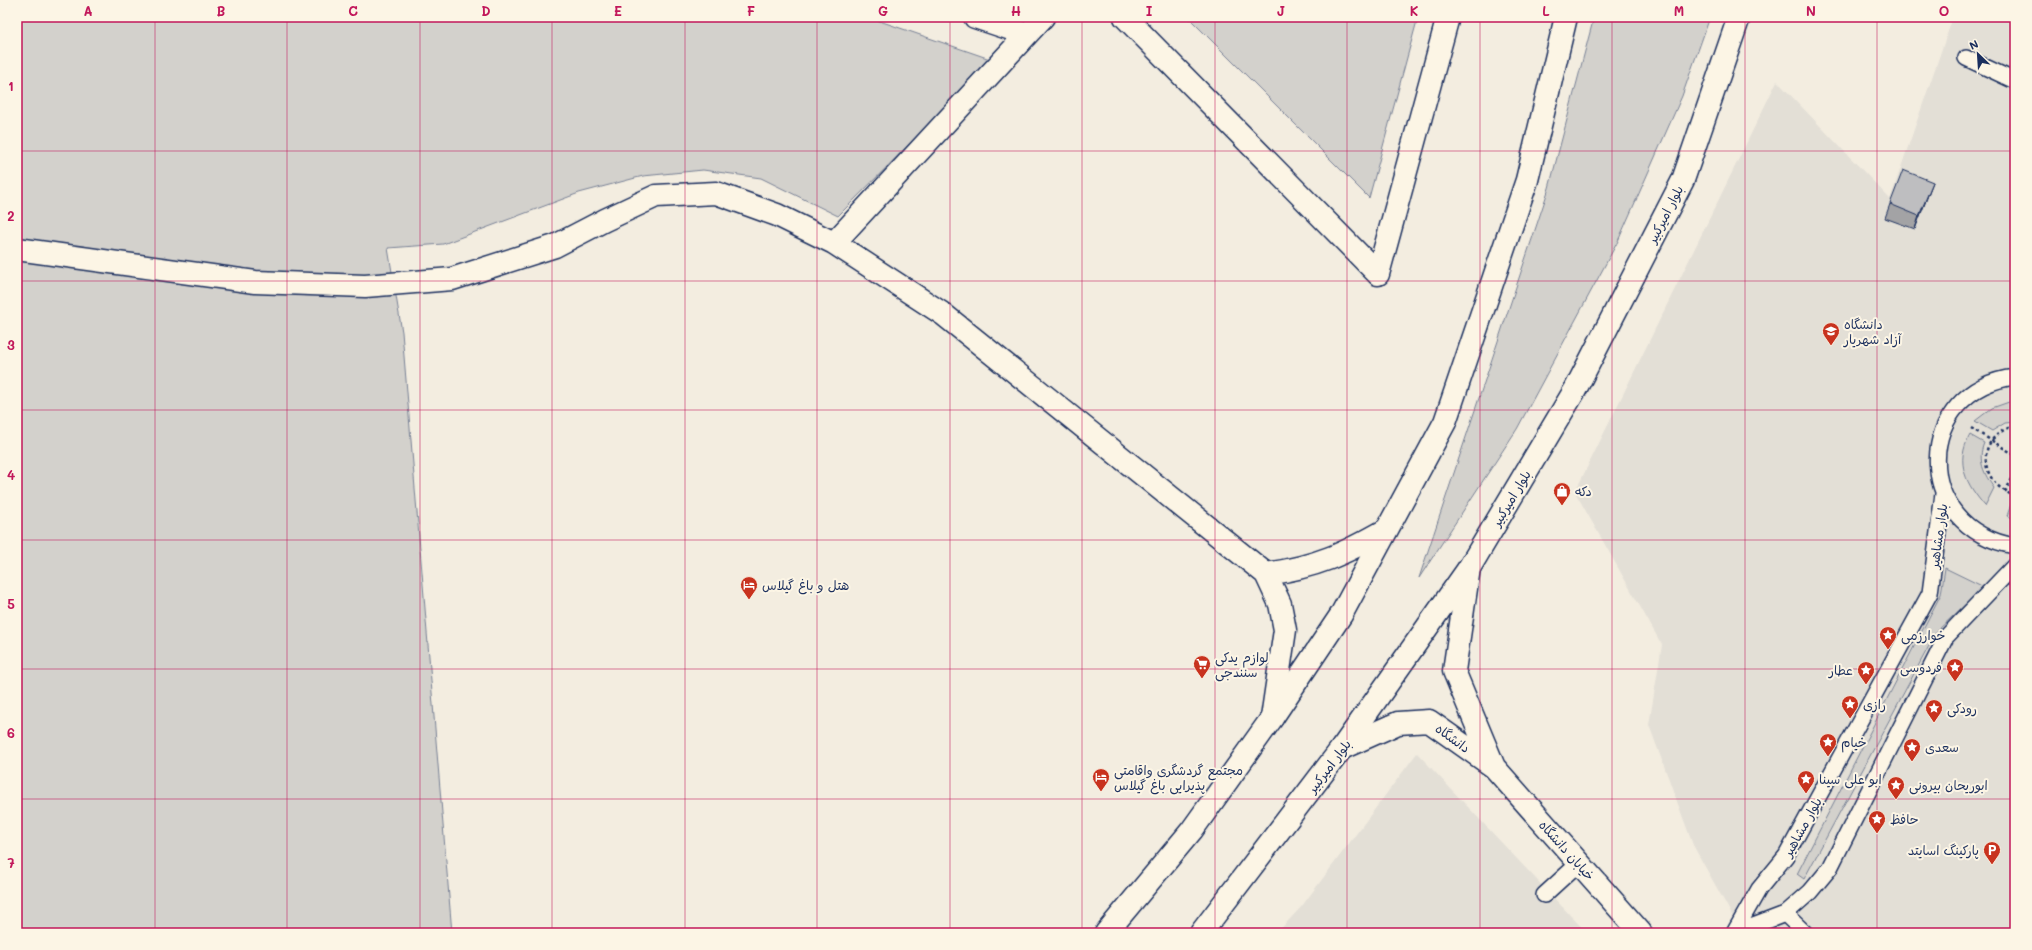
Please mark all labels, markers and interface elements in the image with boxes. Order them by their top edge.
text: A [83,2,93,19]
text: B [217,2,226,19]
text: C [348,2,358,19]
text: D [481,2,491,19]
text: E [614,2,622,19]
text: F [747,2,755,19]
text: G [878,2,888,19]
text: H [1011,2,1021,19]
text: I [1146,2,1153,19]
text: J [1277,2,1285,19]
text: K [1410,2,1419,19]
text: L [1542,2,1550,19]
text: M [1674,2,1684,19]
text: N [1806,2,1816,19]
text: O [1939,2,1949,19]
north arrow [1958,34,1998,74]
text: N [1967,36,1981,53]
text: 1 [8,77,14,94]
street label: بلوار امیرکبیر [1642,182,1687,247]
text: 2 [7,207,15,224]
place label: دانشگاه آزاد شهریار [1843,315,1902,348]
school or university icon: دانشگاه آزاد شهریار [1821,321,1841,346]
text: 3 [7,336,15,353]
text: 4 [7,466,15,483]
street label: بلوار امیرکبیر [1487,467,1535,530]
shop icon: دکه [1552,481,1572,506]
place label: دکه [1575,482,1592,499]
street label: بلوار مشاهیر [1924,502,1951,571]
hotel icon: هتل و باغ گیلاس [739,575,759,600]
place label: هتل و باغ گیلاس [762,576,849,595]
text: 5 [7,595,15,612]
place icon: خوارزمی [1878,625,1898,650]
place label: خوارزمی [1901,626,1946,645]
place label: لوازم یدکی سنندجی [1215,648,1269,682]
supermarket icon: لوازم یدکی سنندجی [1192,654,1212,679]
place icon: فردوسی [1945,657,1965,682]
place label: فردوسی [1900,658,1942,677]
place icon: عطار [1856,660,1876,685]
place label: عطار [1828,661,1853,679]
place icon: رازی [1840,694,1860,719]
place label: رازی [1863,695,1886,713]
place icon: رودکی [1924,698,1944,723]
place label: رودکی [1947,699,1977,718]
street label: دانشگاه [1433,719,1474,756]
text: 6 [7,724,15,741]
place icon: خیام [1818,732,1838,757]
place label: خیام [1841,733,1867,753]
street label: بلوار امیرکبیر [1302,736,1355,797]
place icon: سعدی [1902,737,1922,762]
place label: سعدی [1925,738,1959,755]
place label: مجتمع گردشگری واقامتی پذیرایی باغ گیلاس [1114,761,1243,795]
hotel icon: مجتمع گردشگری واقامتی پذیرایی باغ گیلاس [1091,767,1111,792]
place icon: ابو علی سینا [1796,769,1816,794]
place label: ابو علی سینا [1819,770,1882,789]
place icon: ابوریحان بیرونی [1886,775,1906,800]
place label: ابوریحان بیرونی [1909,776,1988,795]
street label: بلوار مشاهیر [1778,794,1826,861]
place icon: حافظ [1867,809,1887,834]
place label: حافظ [1890,810,1919,827]
street label: خیابان دانشگاه [1535,816,1599,884]
parking icon: پارکینگ اسایتد [1982,840,2002,865]
place label: پارکینگ اسایتد [1908,841,1979,859]
text: 7 [7,854,15,871]

